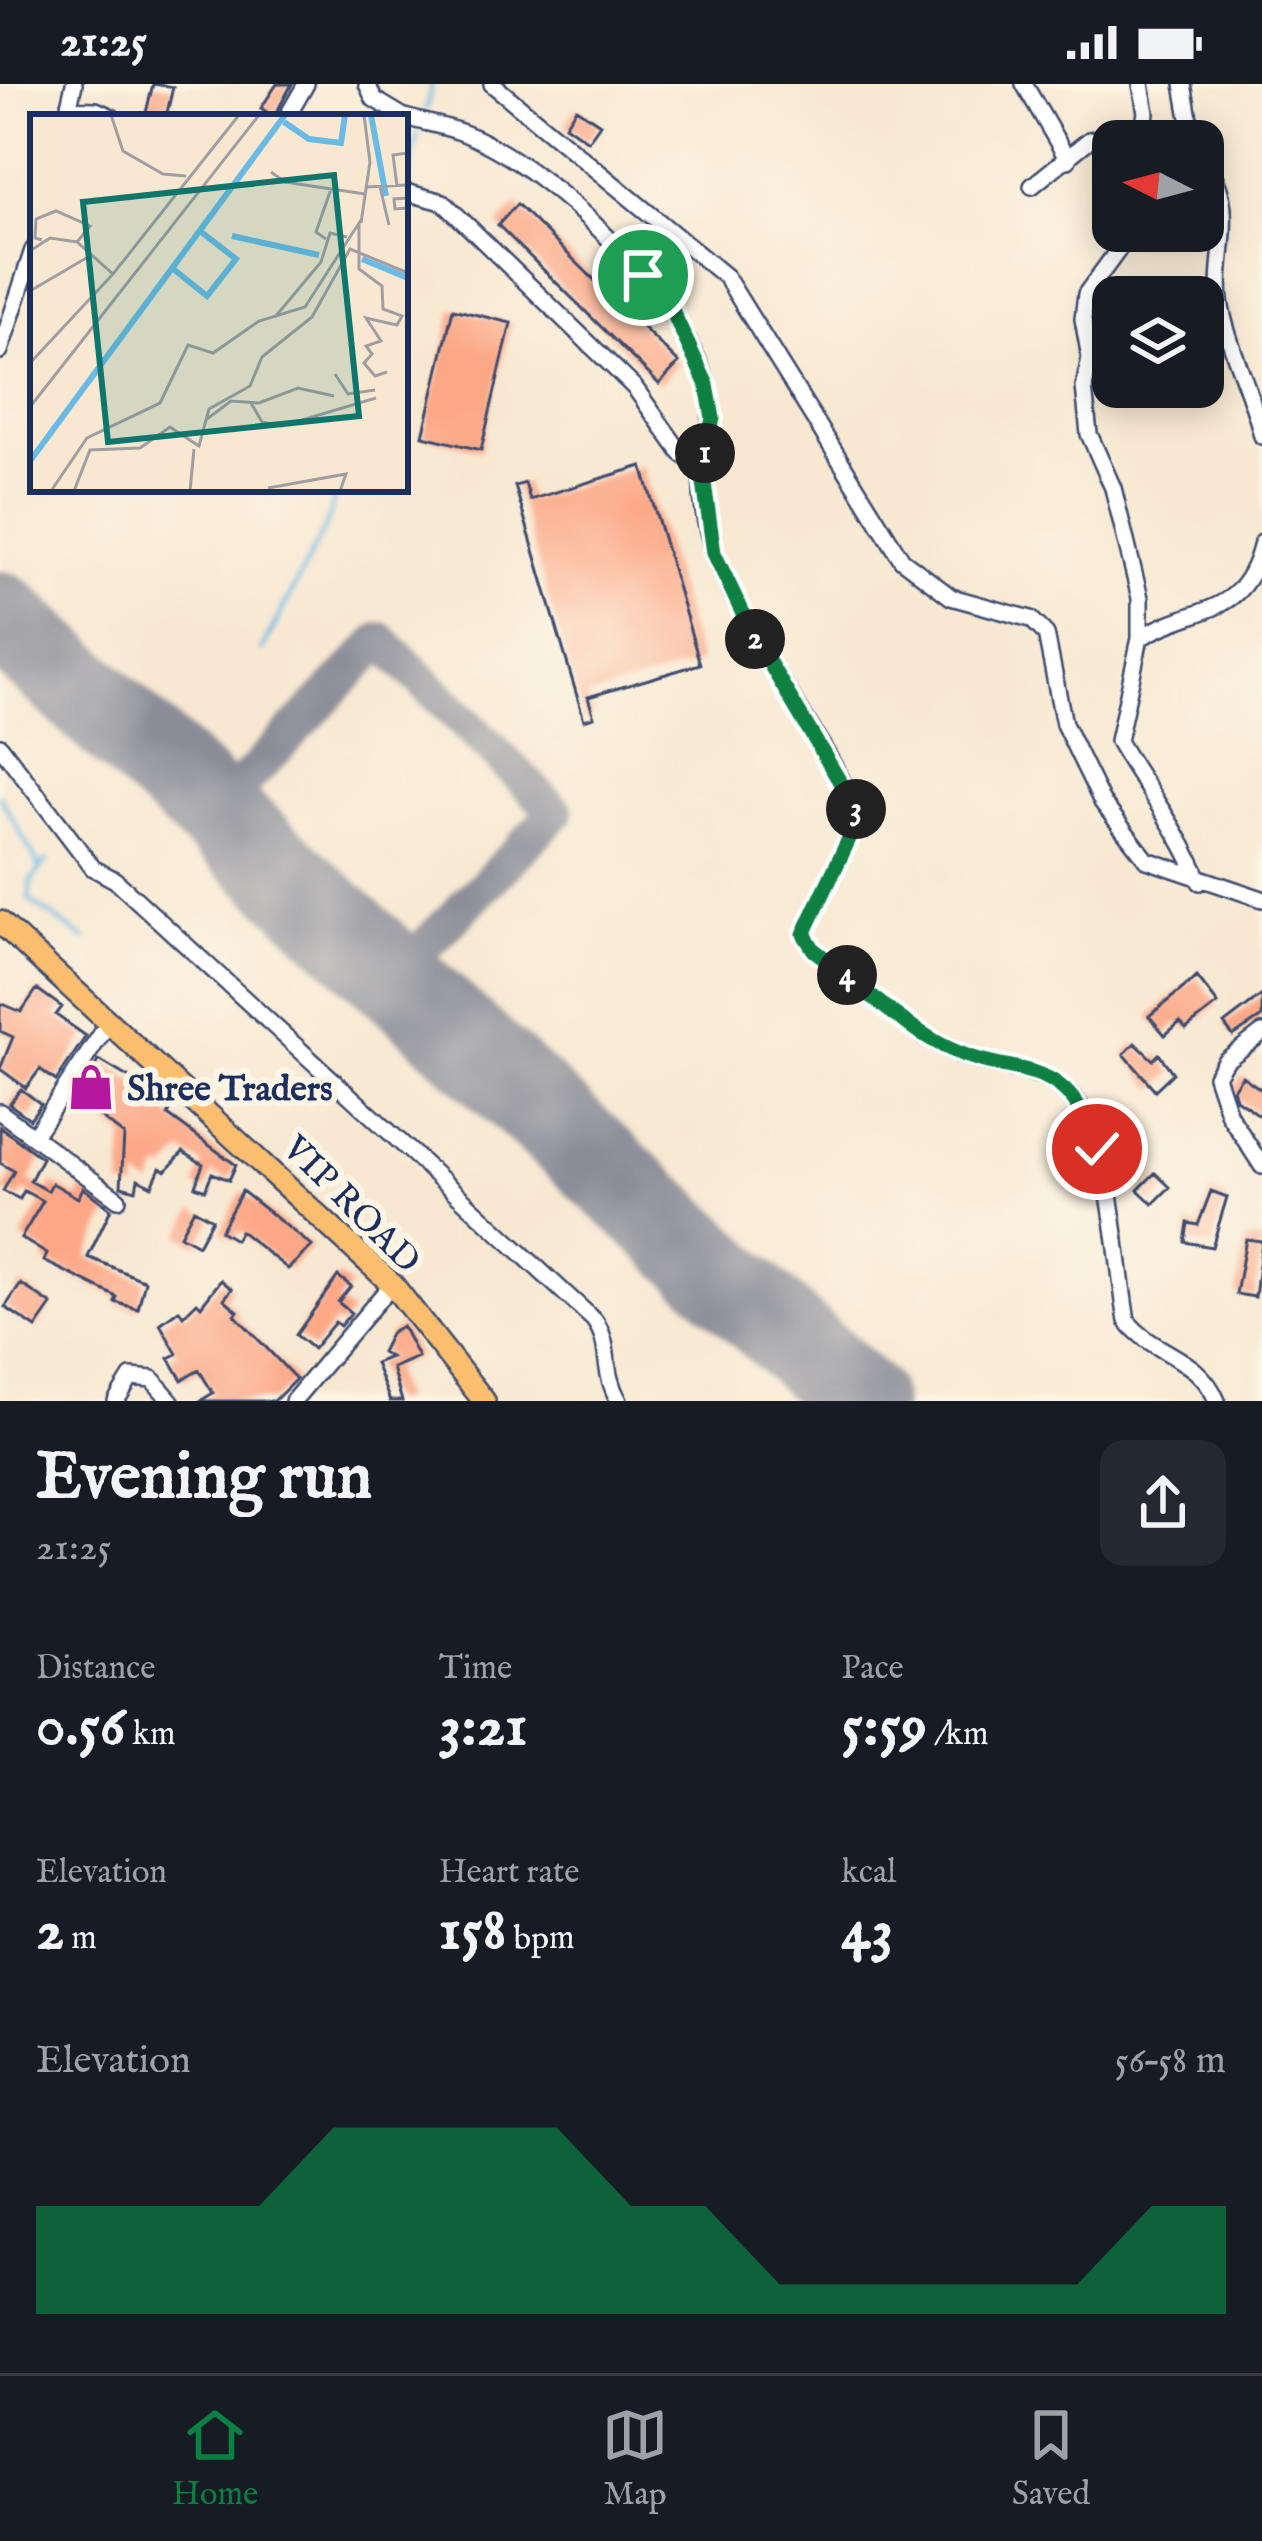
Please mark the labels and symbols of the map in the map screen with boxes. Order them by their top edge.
inset map [30,114,408,492]
north arrow [1092,120,1224,252]
pin [592,224,694,326]
pin: 1 [675,423,735,483]
pin: 2 [725,609,785,669]
pin: 3 [826,779,886,839]
pin: 4 [817,945,877,1005]
shop icon: Shree Traders [66,1062,116,1112]
place label: Shree Traders [127,1067,333,1113]
pin [1046,1098,1148,1200]
street label: VIP ROAD [271,1126,430,1284]

